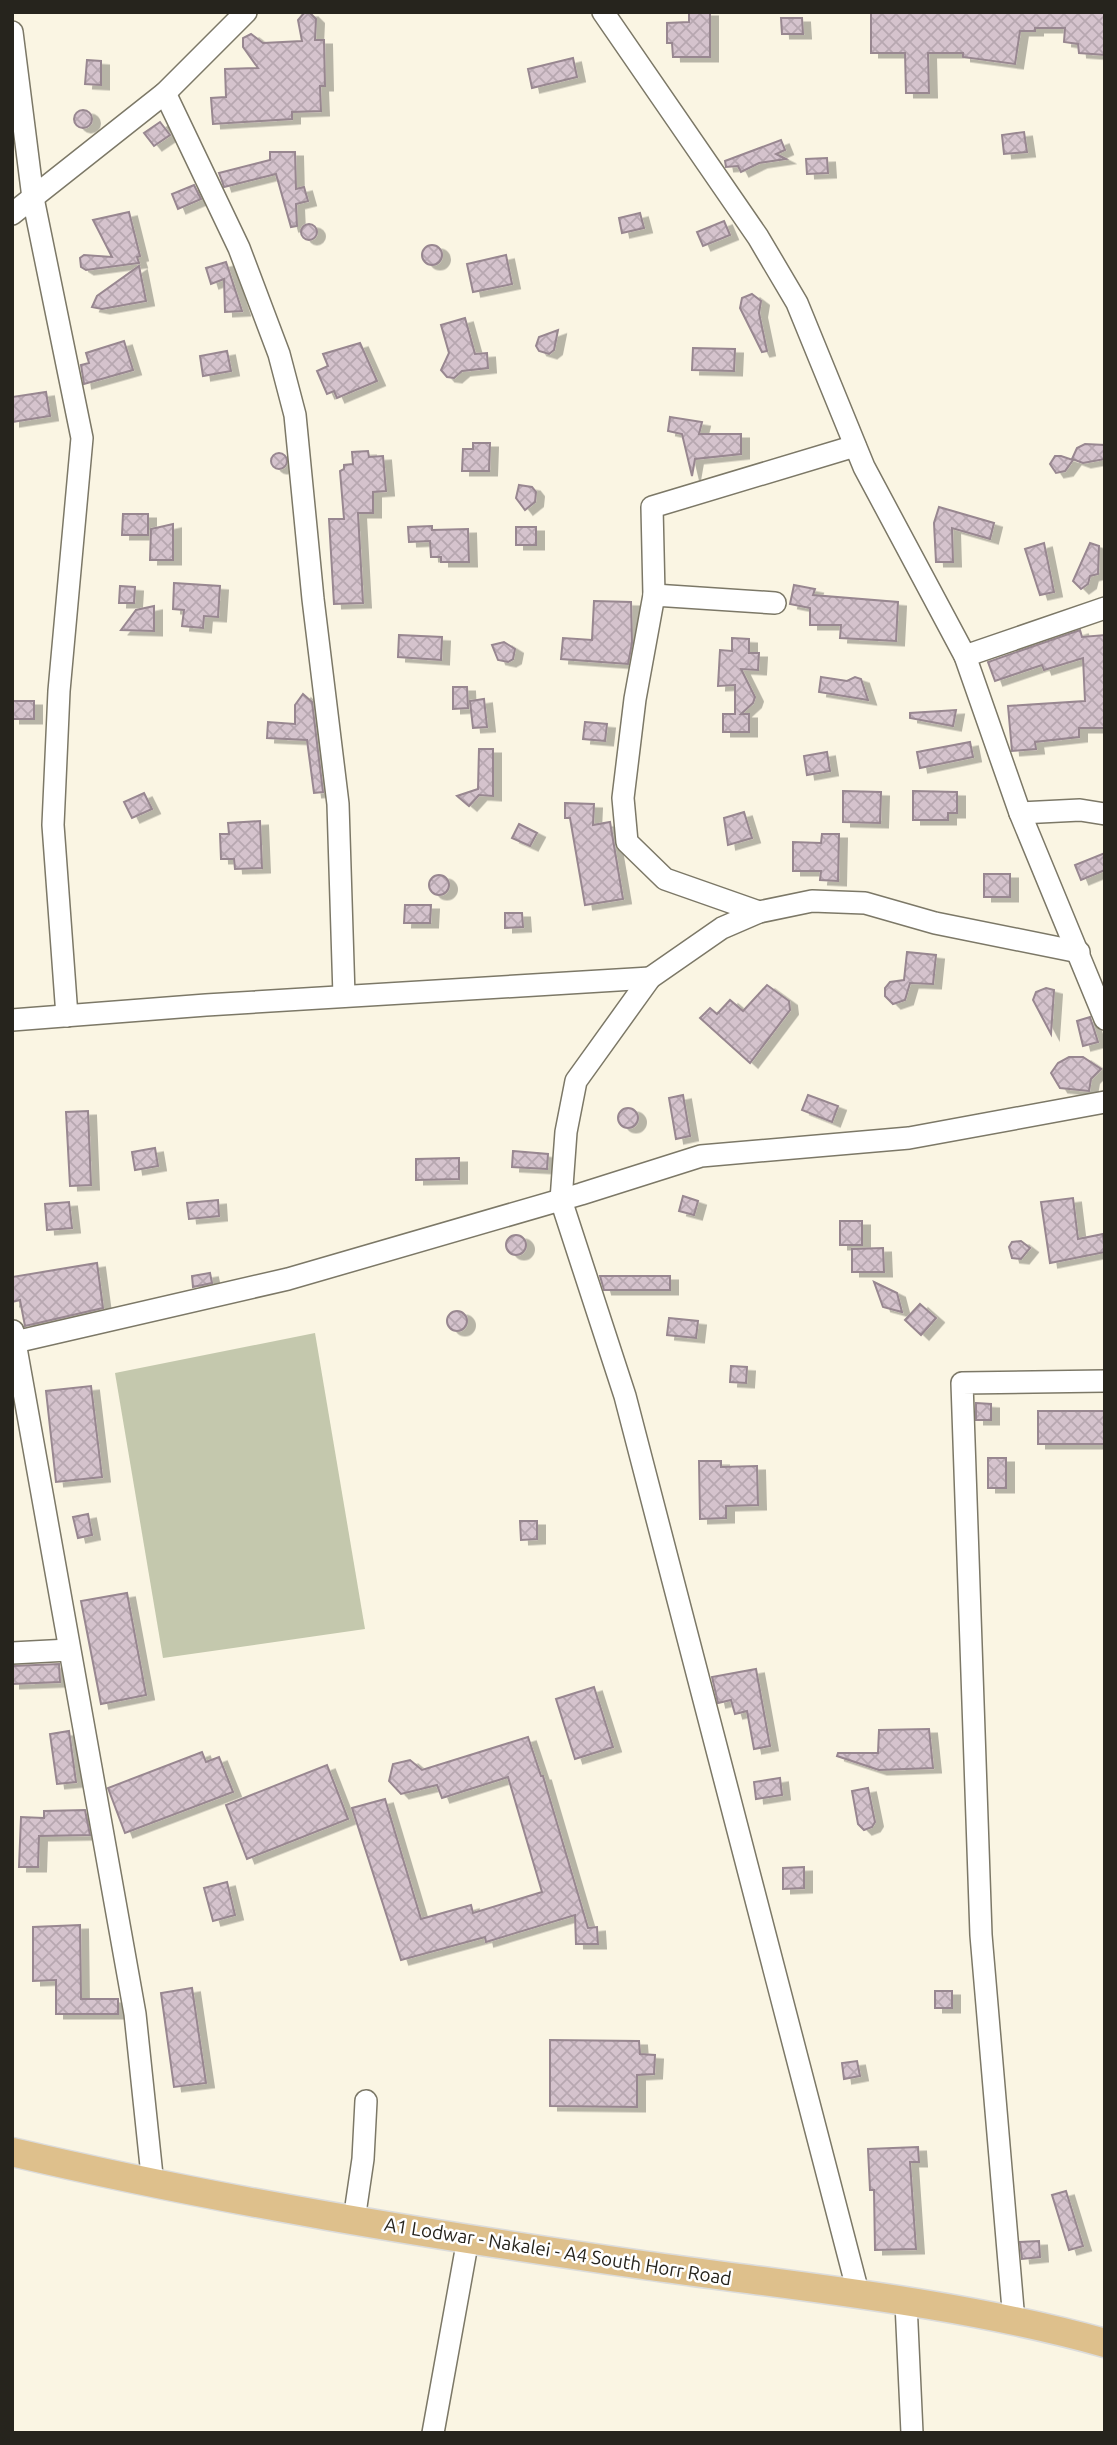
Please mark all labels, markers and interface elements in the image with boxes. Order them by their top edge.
street label: A1 Lodwar - Nakalei - A4 South Horr Road [383,2213,733,2289]

